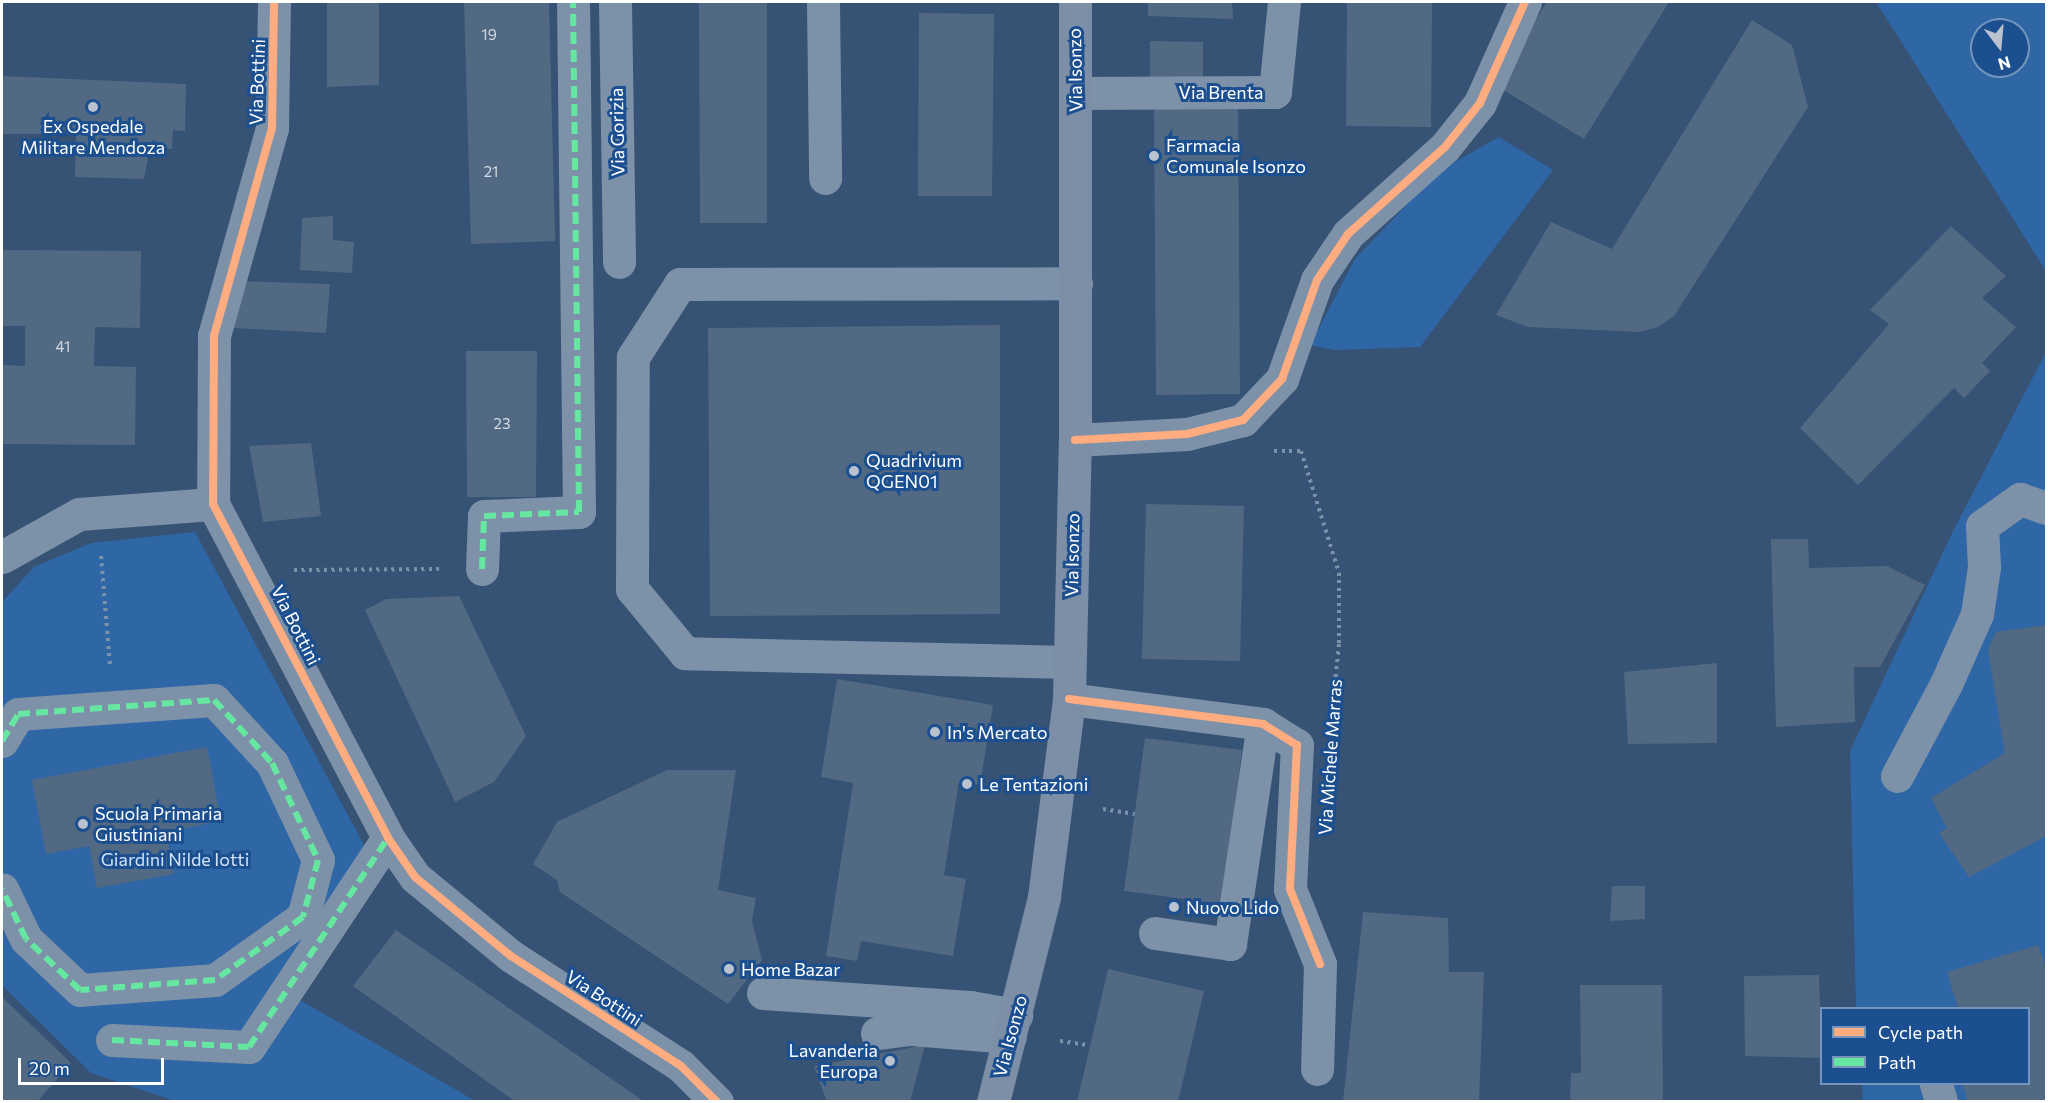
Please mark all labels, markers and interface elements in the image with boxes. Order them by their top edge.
north arrow [1970,18,2030,78]
house number: 19 [481,26,497,44]
street label: Via Isonzo [1063,28,1087,112]
street label: Via Bottini [245,38,269,126]
text: N [1996,53,2013,75]
street label: Via Brenta [1179,81,1263,103]
street label: Via Gorizia [605,88,629,176]
marker: Ex Ospedale Militare Mendoza [86,100,100,114]
place label: Ex Ospedale Militare Mendoza [21,116,165,158]
place label: Farmacia Comunale Isonzo [1166,135,1306,178]
marker: Farmacia Comunale Isonzo [1147,149,1161,163]
house number: 21 [484,163,498,181]
house number: 41 [56,338,70,356]
house number: 23 [494,415,510,433]
place label: Quadrivium QGEN01 [866,450,962,492]
marker: Quadrivium QGEN01 [847,464,861,478]
street label: Via Isonzo [1060,513,1084,597]
street label: Via Bottini [267,582,325,668]
street label: Via Michele Marras [1314,678,1346,836]
place label: In's Mercato [947,721,1047,743]
marker: In's Mercato [928,725,942,739]
place label: Le Tentazioni [979,773,1088,795]
marker: Le Tentazioni [960,777,974,791]
place label: Scuola Primaria Giustiniani [95,803,222,846]
marker: Scuola Primaria Giustiniani [76,817,90,831]
park label: Giardini Nilde Iotti [101,848,249,870]
place label: Nuovo Lido [1186,896,1279,918]
marker: Nuovo Lido [1167,900,1181,914]
place label: Home Bazar [741,958,840,980]
marker: Home Bazar [722,962,736,976]
street label: Via Bottini [562,965,646,1031]
street label: Via Isonzo [989,993,1031,1079]
legend [1820,1007,2030,1085]
text: Cycle path [1878,1021,1963,1043]
place label: Lavanderia Europa [789,1040,878,1082]
scale bar [21,1046,166,1084]
text: Path [1878,1051,1916,1073]
marker: Lavanderia Europa [883,1054,897,1068]
text: 20 m [29,1057,70,1079]

